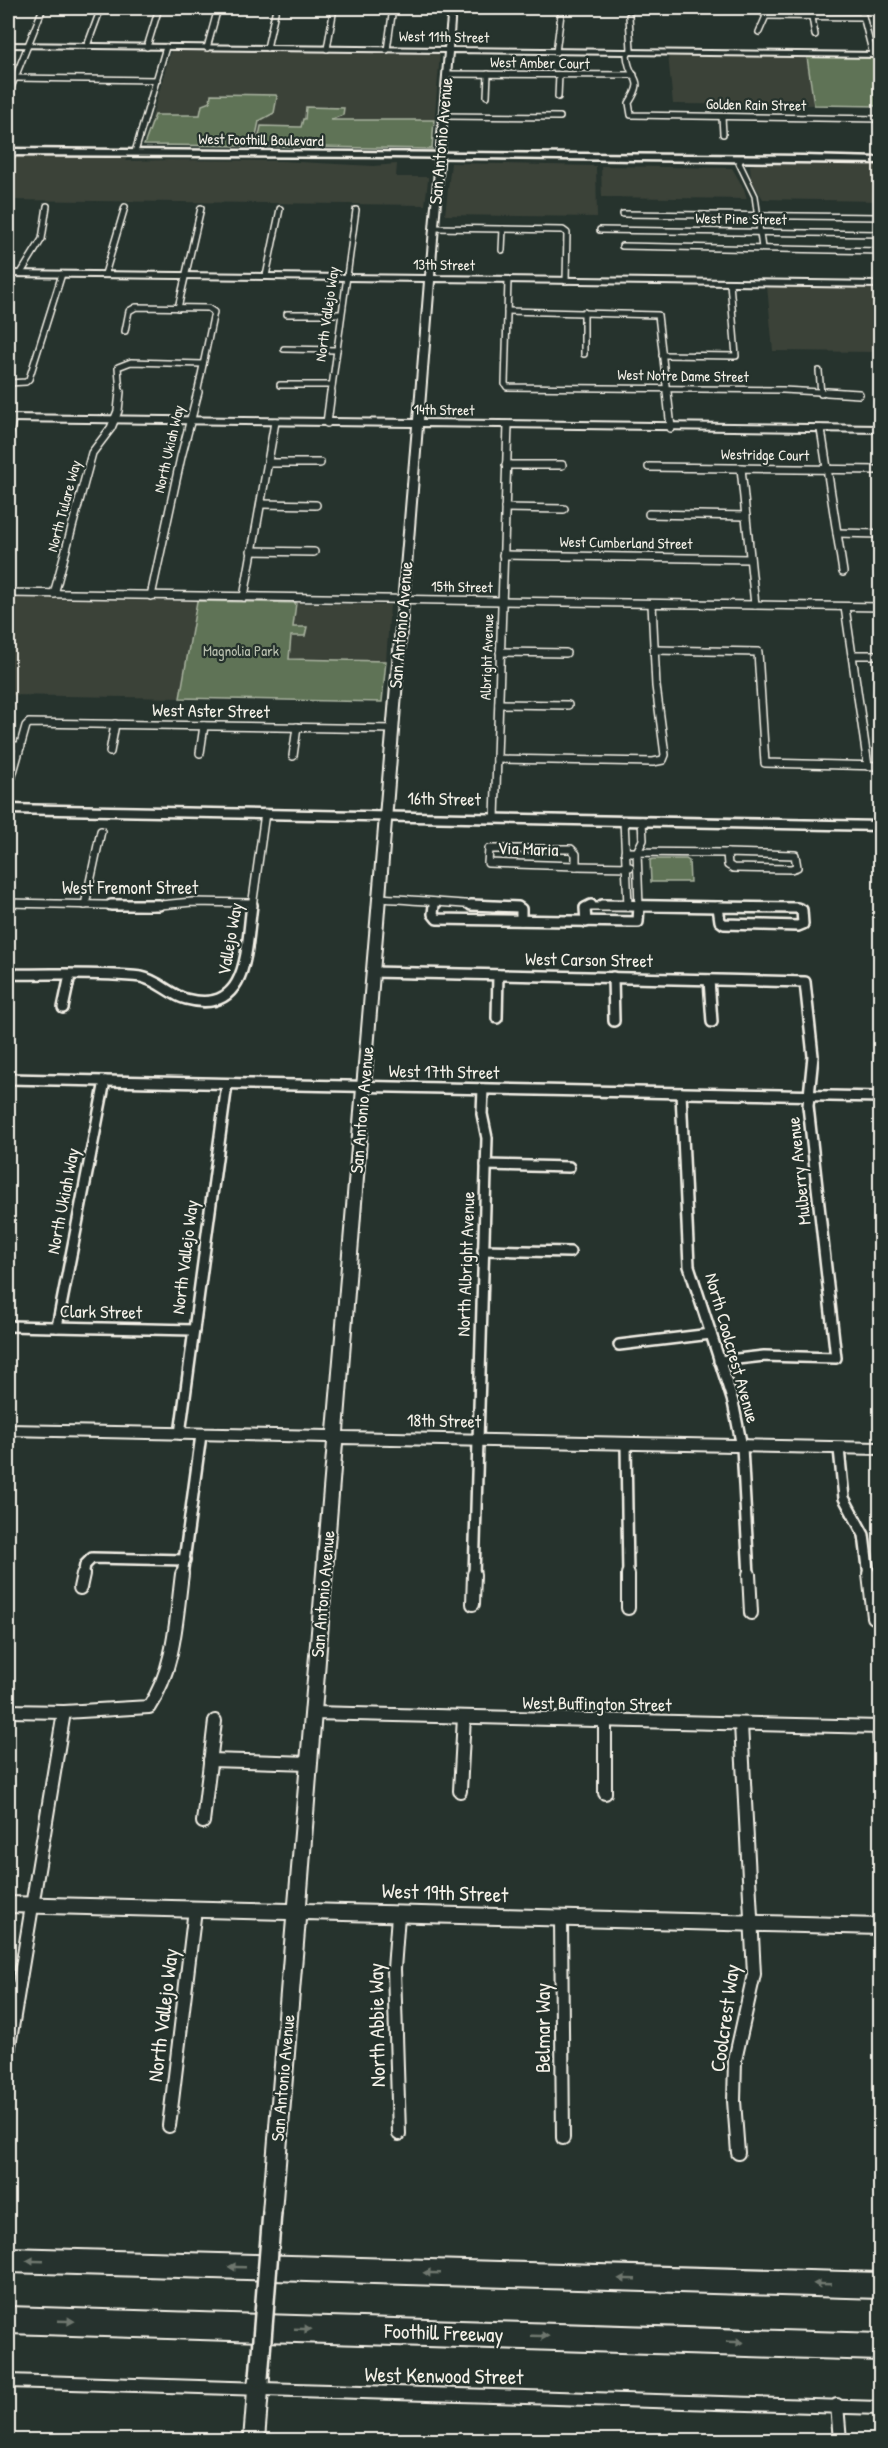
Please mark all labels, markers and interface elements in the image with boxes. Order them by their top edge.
street label: West 11th Street [399,25,490,48]
street label: West Amber Court [490,51,591,74]
street label: San Antonio Avenue [423,77,458,205]
street label: Golden Rain Street [706,93,807,116]
street label: West Foothill Boulevard [198,128,324,151]
street label: West Pine Street [695,207,788,230]
street label: 13th Street [413,253,476,276]
street label: North Vallejo Way [309,265,344,363]
street label: West Notre Dame Street [617,364,750,387]
street label: 14th Street [413,398,475,421]
street label: North Ukiah Way [148,403,189,495]
street label: Westridge Court [721,443,810,466]
street label: North Tulare Way [41,458,86,554]
street label: West Cumberland Street [559,531,693,554]
street label: San Antonio Avenue [383,561,418,689]
street label: 15th Street [431,575,494,598]
street label: Albright Avenue [475,613,498,700]
park label: Magnolia Park [203,640,279,661]
street label: West Aster Street [152,697,271,724]
street label: 16th Street [407,785,482,812]
street label: Via Maria [497,835,559,862]
street label: West Fremont Street [62,875,199,900]
street label: Vallejo Way [211,900,248,977]
street label: West Carson Street [525,946,654,973]
street label: San Antonio Avenue [344,1046,379,1174]
street label: West 17th Street [388,1058,500,1085]
street label: Mulberry Avenue [780,1116,817,1226]
street label: North Ukiah Way [40,1145,85,1256]
street label: North Albright Avenue [450,1191,481,1337]
street label: North Vallejo Way [165,1198,204,1316]
street label: North Coolcrest Avenue [699,1270,766,1426]
street label: Clark Street [60,1298,143,1325]
street label: 18th Street [407,1407,482,1434]
street label: San Antonio Avenue [305,1530,340,1658]
street label: West Buffington Street [522,1690,673,1717]
street label: West 19th Street [381,1876,510,1909]
street label: North Vallejo Way [140,1946,185,2083]
street label: Coolcrest Way [703,1962,746,2074]
street label: North Abbie Way [361,1963,392,2087]
street label: Belmar Way [528,1983,557,2073]
street label: San Antonio Avenue [265,2014,300,2142]
one-way arrow [25,2256,44,2266]
one-way arrow [228,2262,247,2272]
one-way arrow [423,2268,442,2278]
one-way arrow [618,2274,637,2283]
one-way arrow [813,2280,832,2289]
street label: Foothill Freeway [383,2316,504,2349]
one-way arrow [56,2317,75,2326]
one-way arrow [293,2324,312,2333]
one-way arrow [530,2331,549,2341]
one-way arrow [725,2338,744,2347]
street label: West Kenwood Street [364,2360,524,2391]

